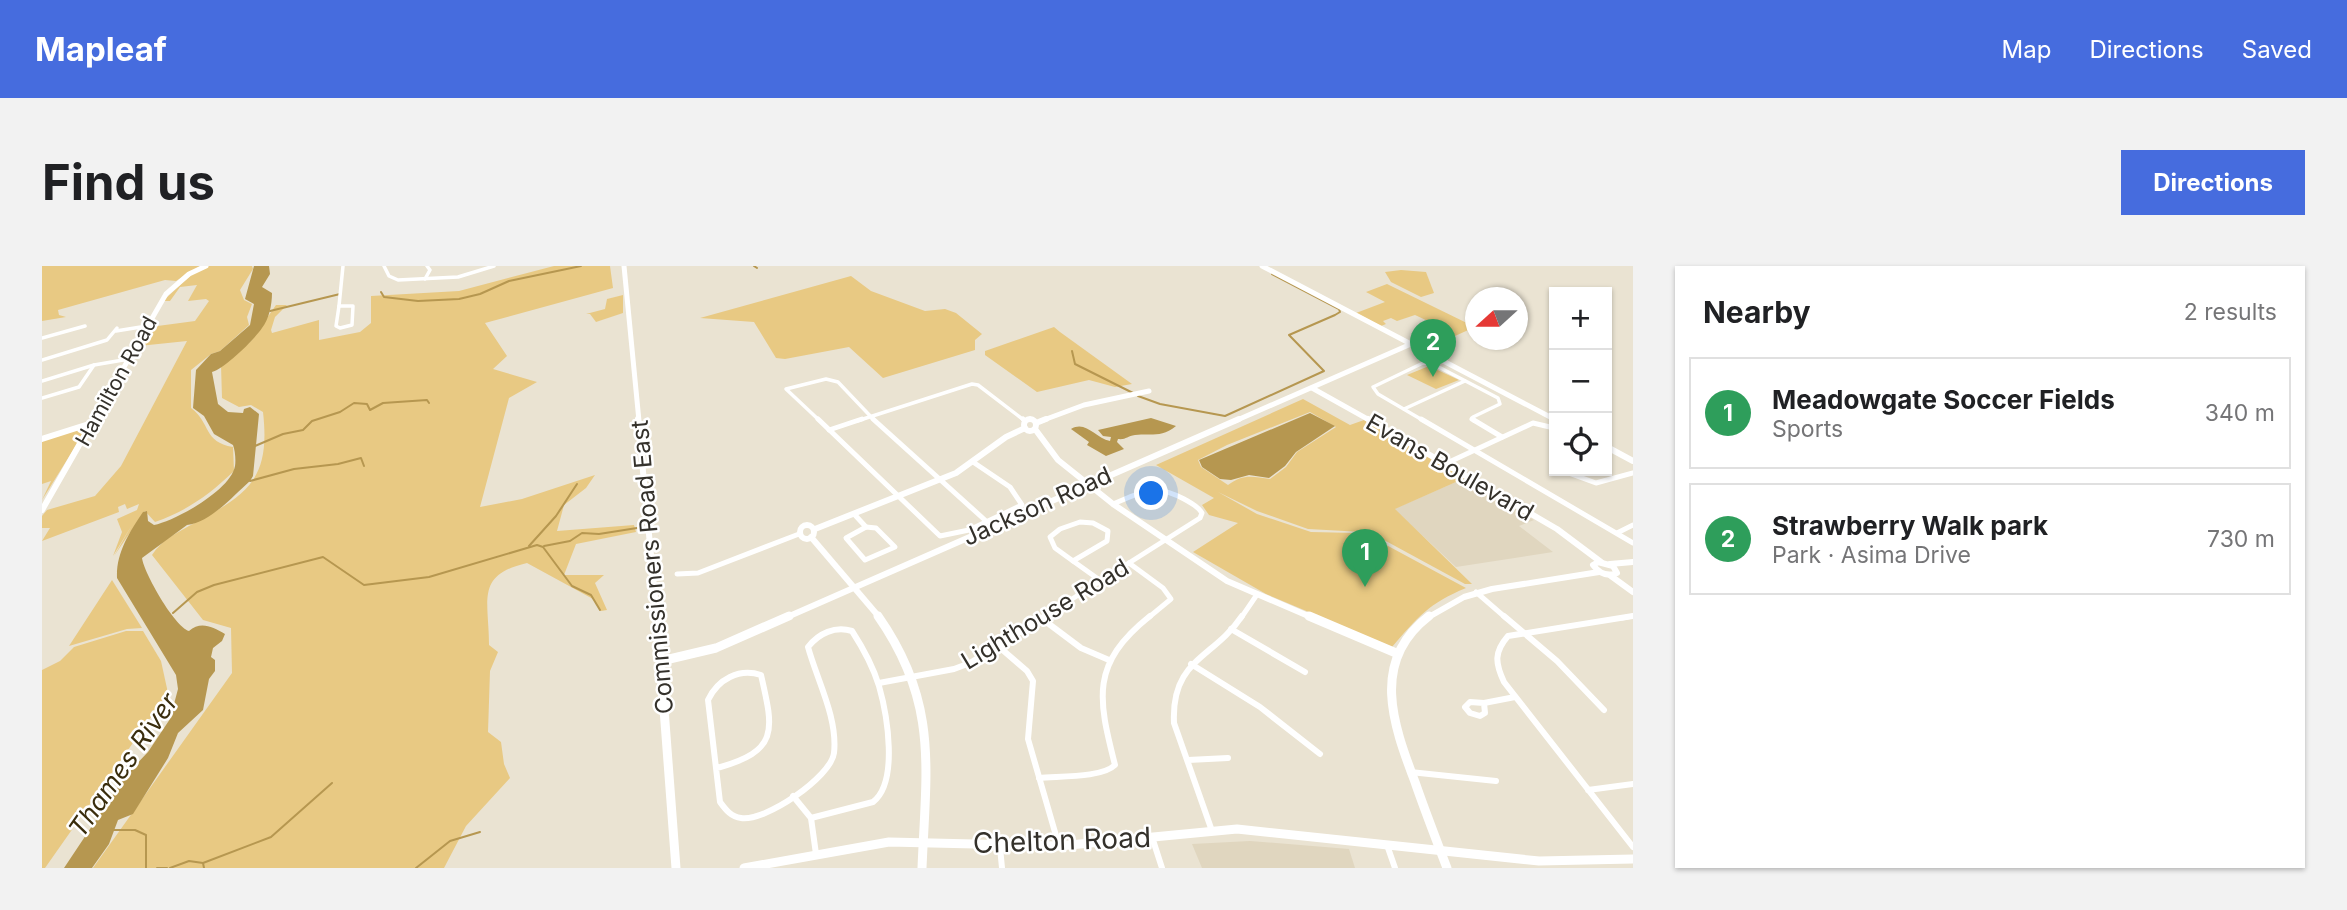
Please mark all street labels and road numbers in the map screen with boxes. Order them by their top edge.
street label: Hamilton Road [70,312,162,450]
street label: Evans Boulevard [1361,407,1539,527]
street label: Commissioners Road East [625,419,679,715]
street label: Jackson Road [958,460,1116,552]
street label: Lighthouse Road [956,553,1134,675]
street label: Chelton Road [972,820,1152,860]

